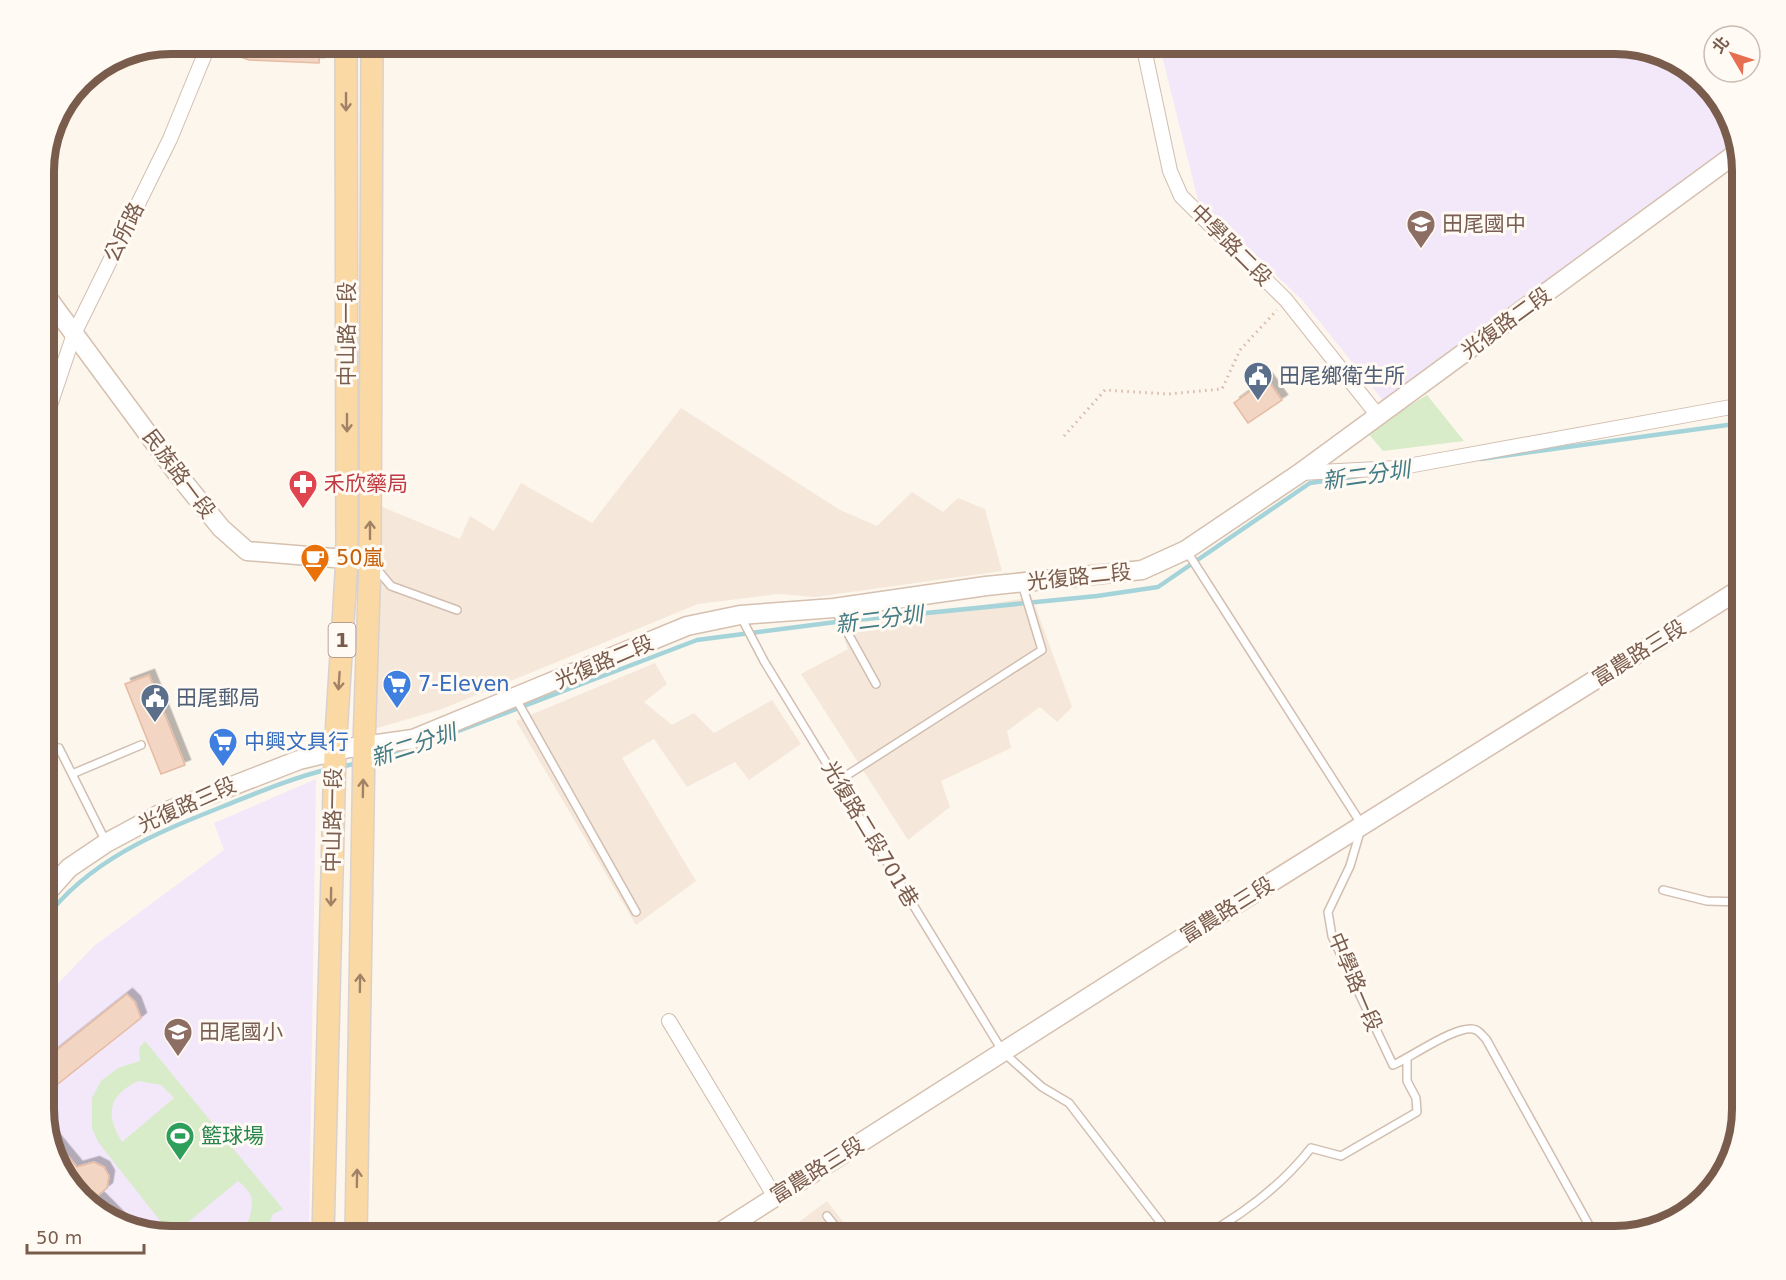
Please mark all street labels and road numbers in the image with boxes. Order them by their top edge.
street label: 公所路 [99,198,149,266]
street label: 中學路二段 [1185,199,1277,291]
street label: 中山路一段 [335,282,359,387]
street label: 光復路二段 [1456,282,1556,364]
street label: 民族路一段 [138,425,220,523]
street label: 光復路二段 [1026,560,1132,594]
street label: 富農路三段 [1588,615,1690,691]
road number: 1 [328,623,356,657]
street label: 光復路二段 [551,630,657,694]
street label: 光復路二段701巷 [817,757,923,911]
street label: 中山路一段 [320,767,346,873]
street label: 光復路三段 [134,773,240,837]
street label: 富農路三段 [1176,872,1278,948]
street label: 中學路一段 [1323,929,1387,1035]
street label: 富農路三段 [766,1132,868,1208]

